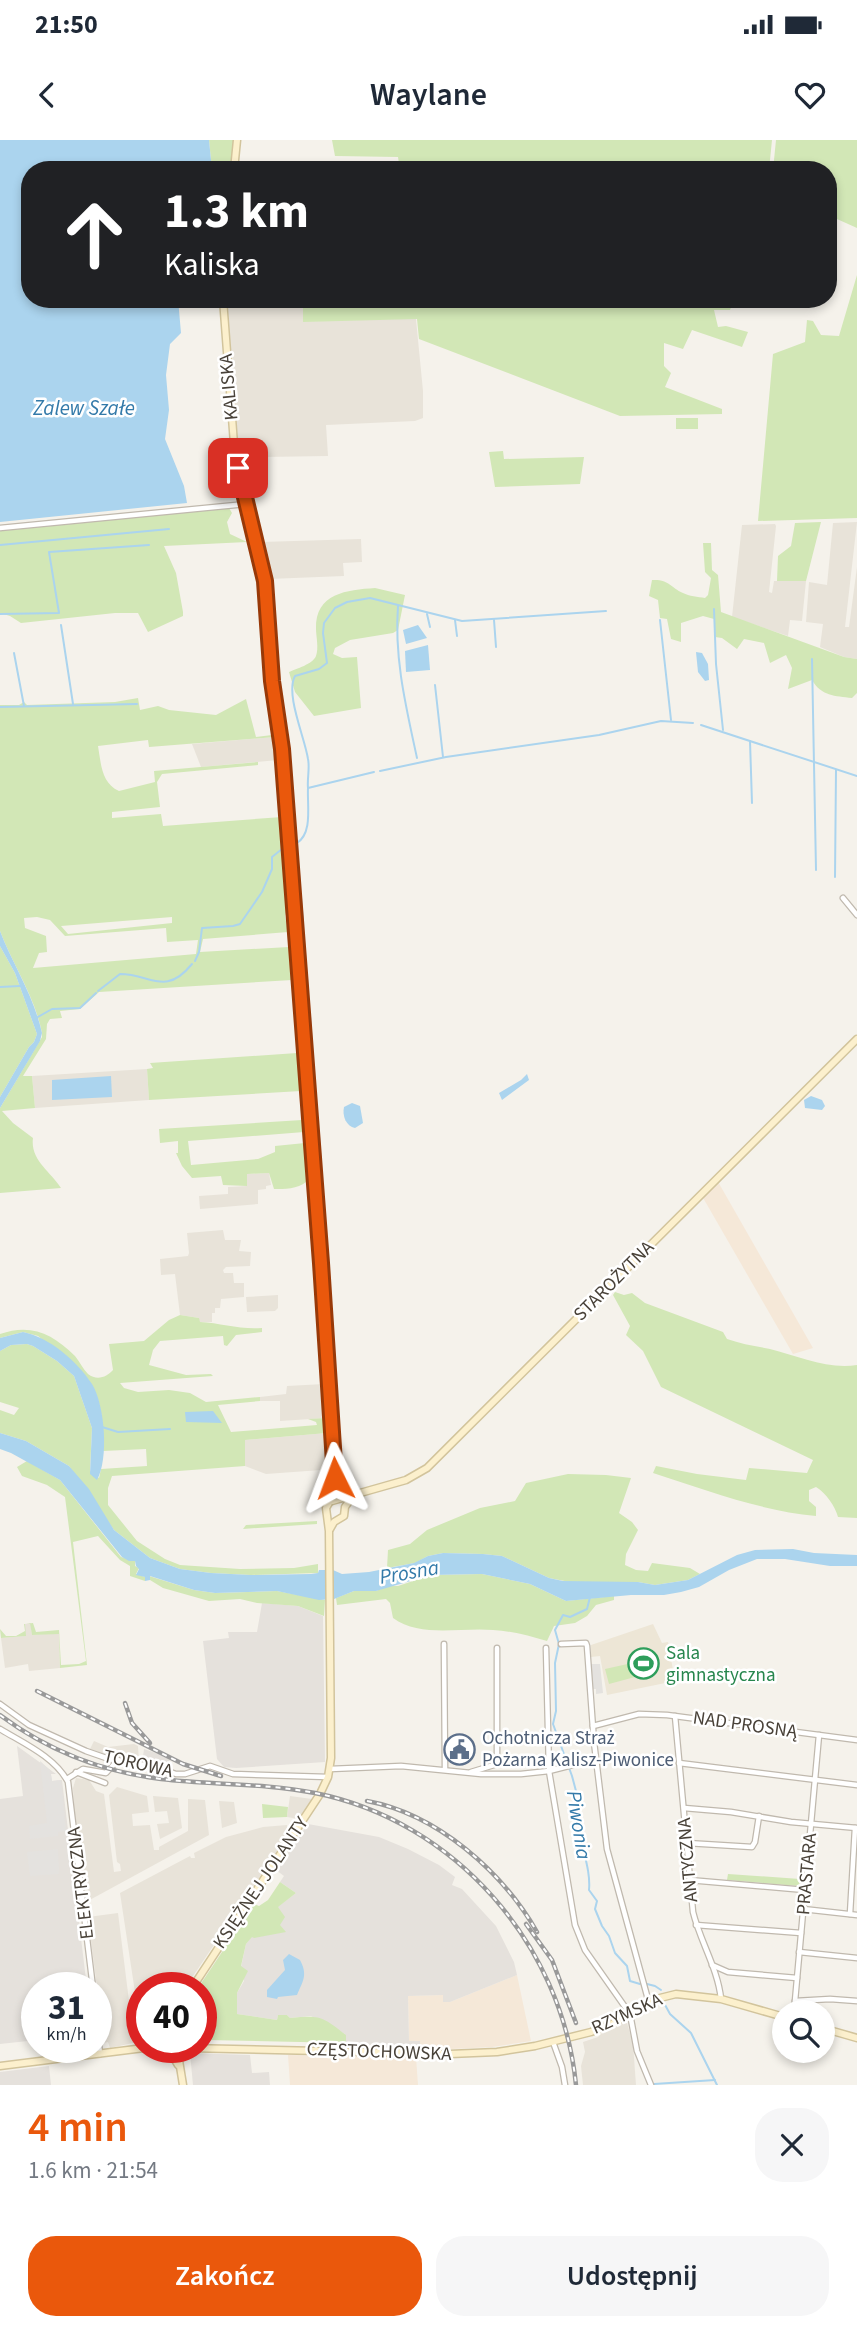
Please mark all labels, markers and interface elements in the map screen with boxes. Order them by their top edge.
text: 21:50 [35,6,98,43]
text: Waylane [370,72,487,118]
icon: back [28,76,66,114]
icon: heart [791,76,829,114]
text: 1.3 km [164,177,309,247]
icon: ahead [49,189,140,280]
text: Kaliska [164,242,260,288]
street label: KALISKA [213,352,245,421]
water label: Zalew Szałe [32,393,135,423]
pin [208,438,268,498]
icon: arrive [219,449,257,487]
street label: STAROŻYTNA [568,1234,661,1327]
position arrow [298,1441,372,1515]
water label: Prosna [377,1552,441,1592]
place label: Sala gimnastyczna [666,1640,776,1689]
sports icon: Sala gimnastyczna [626,1647,660,1681]
street label: NAD PROSNĄ [691,1704,801,1746]
place label: Ochotnicza Straż Pożarna Kalisz-Piwonice [482,1725,674,1774]
public building icon: Ochotnicza Straż Pożarna Kalisz-Piwonice [442,1732,476,1766]
street label: TOROWA [100,1743,176,1785]
water label: Piwonia [559,1788,599,1862]
street label: KSIĘŻNEJ JOLANTY [207,1811,316,1954]
street label: ANTYCZNA [671,1816,705,1903]
street label: ELEKTRYCZNA [61,1824,101,1941]
street label: PRASTARA [790,1831,824,1916]
speed limit sign: 40 [126,1972,217,2063]
text: 31 [48,1983,85,2033]
street label: RZYMSKA [587,1986,667,2042]
map controls [772,2000,835,2063]
button: search [772,2000,835,2063]
text: km/h [47,2022,86,2047]
street label: CZĘSTOCHOWSKA [306,2036,453,2068]
text: 4 min [28,2098,128,2158]
button: close [755,2108,829,2182]
text: 1.6 km · 21:54 [28,2154,158,2187]
button: Zakończ [28,2236,422,2316]
button: Udostępnij [436,2236,829,2316]

